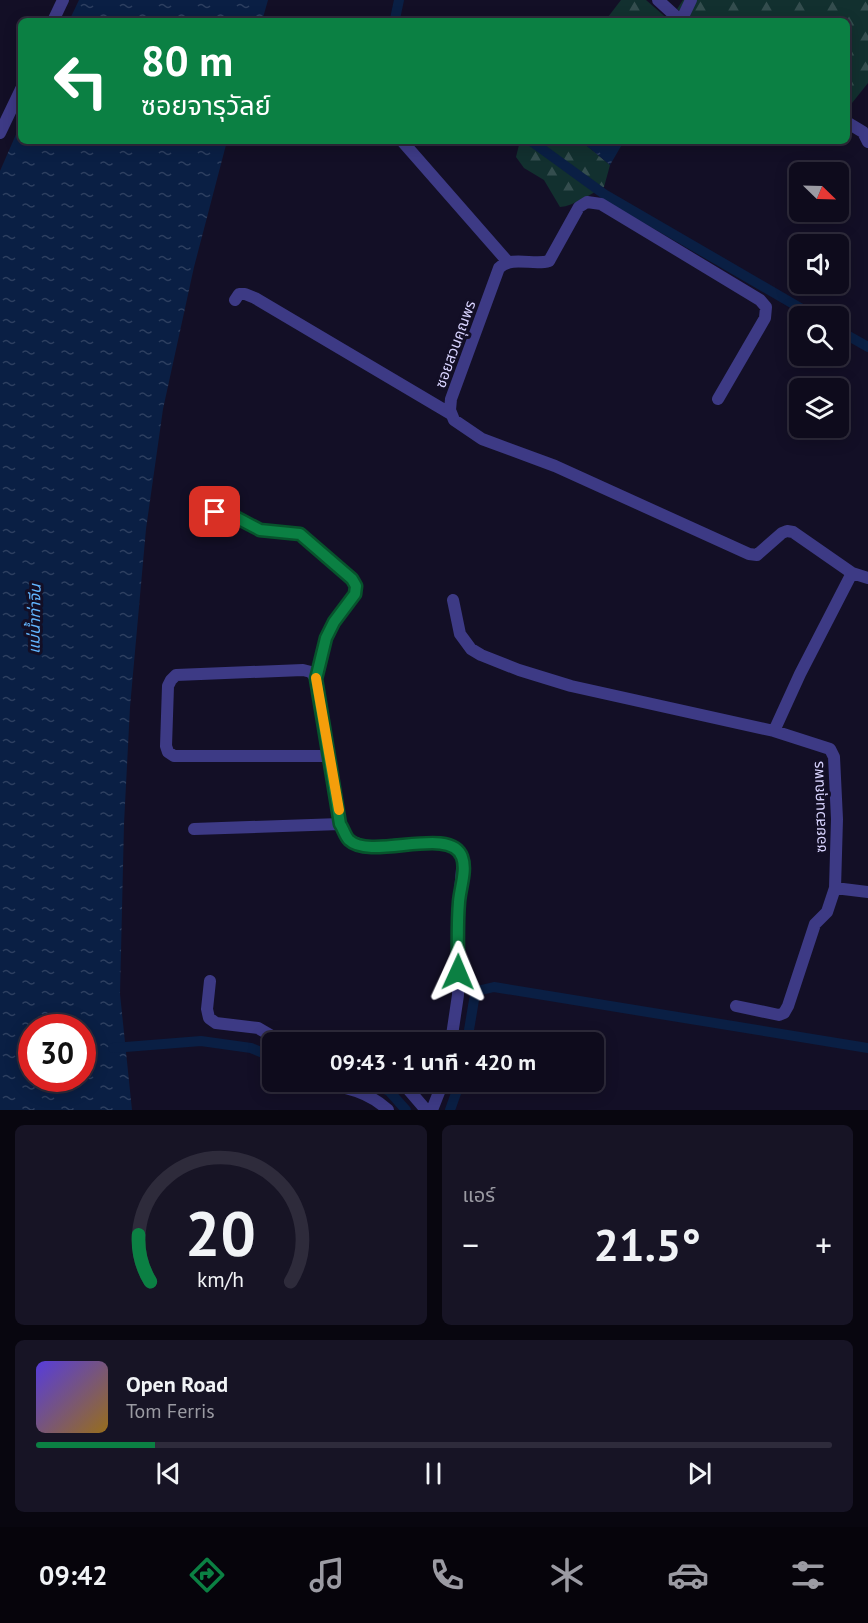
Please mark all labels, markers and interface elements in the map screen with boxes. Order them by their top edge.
text: 80 m [141,33,233,88]
icon: left [42,42,120,120]
text: ซอยจารุวัลย์ [141,88,271,122]
north arrow [789,162,849,222]
map controls [789,162,849,438]
button: sound [789,234,849,294]
street label: ซอยสวนคุณพร [430,298,480,390]
button: search [789,306,849,366]
button: layers [789,378,849,438]
pin [189,486,240,537]
icon: arrive [198,495,231,528]
water label: แม่น้ำท่าจีน [22,583,45,654]
street label: ซอยสวนคุณพร [808,761,830,853]
position arrow [426,940,490,1004]
speed limit sign: 30 [18,1014,96,1092]
text: 09:43 · 1 นาที · 420 m [330,1048,536,1076]
text: แอร์ [463,1182,495,1208]
text: 20 [185,1192,256,1273]
text: 21.5° [594,1215,701,1273]
text: − [463,1223,479,1266]
text: + [815,1223,832,1266]
text: km/h [197,1265,244,1293]
text: Open Road [126,1370,228,1398]
text: Tom Ferris [126,1398,215,1424]
icon: previous [152,1457,185,1490]
icon: pause [417,1457,450,1490]
icon: next [683,1457,716,1490]
icon: directions [186,1554,228,1596]
icon: music [306,1554,348,1596]
icon: phone [426,1554,468,1596]
icon: climate [546,1554,588,1596]
icon: car [667,1554,709,1596]
icon: filters [787,1554,829,1596]
text: 09:42 [39,1558,108,1592]

